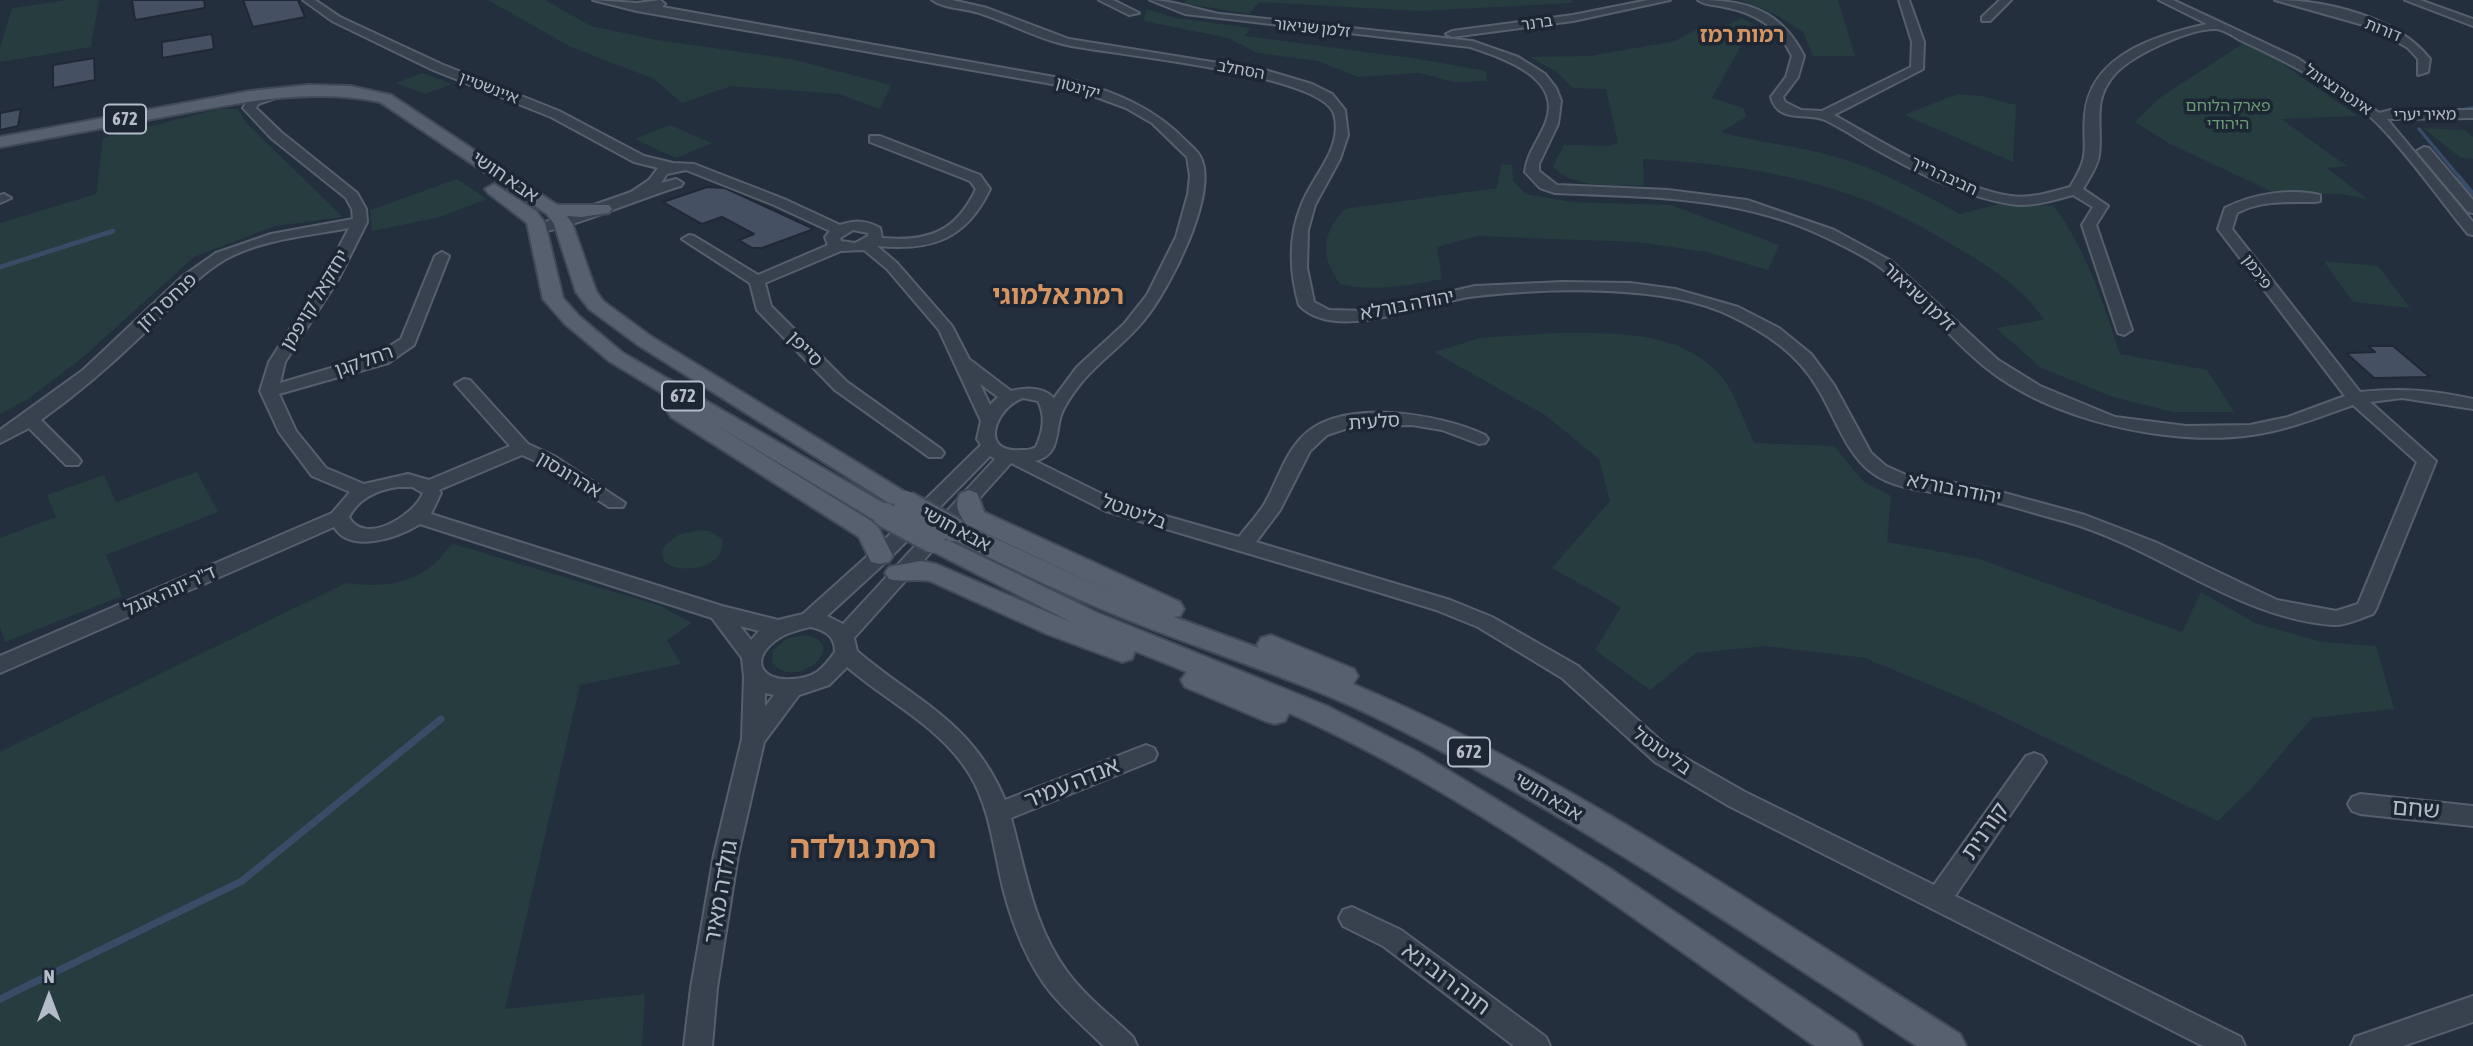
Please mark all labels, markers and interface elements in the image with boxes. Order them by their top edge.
street label: ברנר [1520,11,1554,35]
street label: זלמן שניאור [1273,14,1351,42]
street label: דורות [2362,14,2404,46]
district label: רמות רמז [1700,22,1784,48]
street label: הסחלב [1216,56,1266,84]
street label: אינטרנציונל [2301,60,2375,120]
street label: איינשטיין [457,68,521,108]
street label: יקינטון [1054,73,1102,103]
park label: פארק הלוחם היהודי [2185,96,2271,134]
road number: 672 [104,104,146,134]
street label: מאיר יערי [2394,105,2456,125]
street label: אבא חושי [467,147,543,207]
street label: חביבה רייך [1908,152,1980,200]
street label: יחזקאל קויפמן [276,245,354,355]
street label: פיכמן [2238,251,2276,293]
street label: זלמן שניאור [1878,257,1960,337]
street label: פנחס רוזן [132,268,202,336]
district label: רמת אלמוגי [992,280,1124,312]
street label: יהודה בורלא [1358,285,1456,325]
street label: סייפן [783,327,827,371]
street label: רחל קגן [332,340,396,382]
road number: 672 [662,382,704,410]
street label: סלעית [1347,409,1401,435]
street label: אהרונסון [533,447,605,503]
street label: יהודה בורלא [1905,469,2003,509]
street label: בליטנטל [1099,490,1169,534]
street label: אבא חושי [917,501,995,557]
street label: ד''ר יונה אנגל [121,561,219,621]
street label: בליטנטל [1628,722,1696,780]
road number: 672 [1448,738,1490,766]
street label: אנדה עמיר [1020,751,1124,815]
street label: אבא חושי [1510,768,1586,826]
street label: שחם [2391,793,2441,825]
street label: קורנית [1955,797,2015,865]
district label: רמת גולדה [789,829,937,867]
street label: גולדה מאיר [698,838,744,946]
street label: חנה רובינא [1396,937,1496,1021]
north arrow [14,962,84,1032]
text: N [43,965,55,987]

